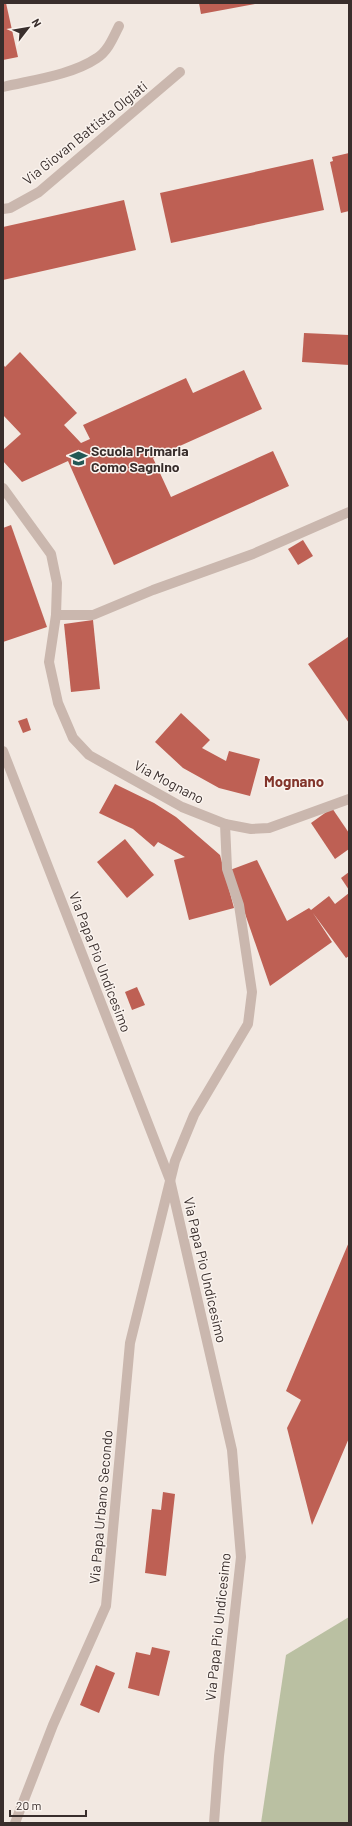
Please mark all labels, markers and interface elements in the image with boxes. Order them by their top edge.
north arrow [8,8,48,48]
text: N [30,16,44,29]
street label: Via Giovan Battista Olgiati [19,77,150,188]
place label: Scuola Primaria Como Sagnino [91,442,189,475]
school or university icon: Scuola Primaria Como Sagnino [68,449,88,469]
street label: Via Mognano [131,756,207,807]
district label: Mognano [264,772,324,790]
street label: Via Papa Pio Undicesimo [66,889,135,1034]
street label: Via Papa Pio Undicesimo [180,1195,231,1344]
street label: Via Papa Urbano Secondo [85,1429,116,1585]
street label: Via Papa Pio Undicesimo [201,1552,234,1702]
scale bar [10,1792,86,1818]
text: 20 m [16,1798,42,1812]

